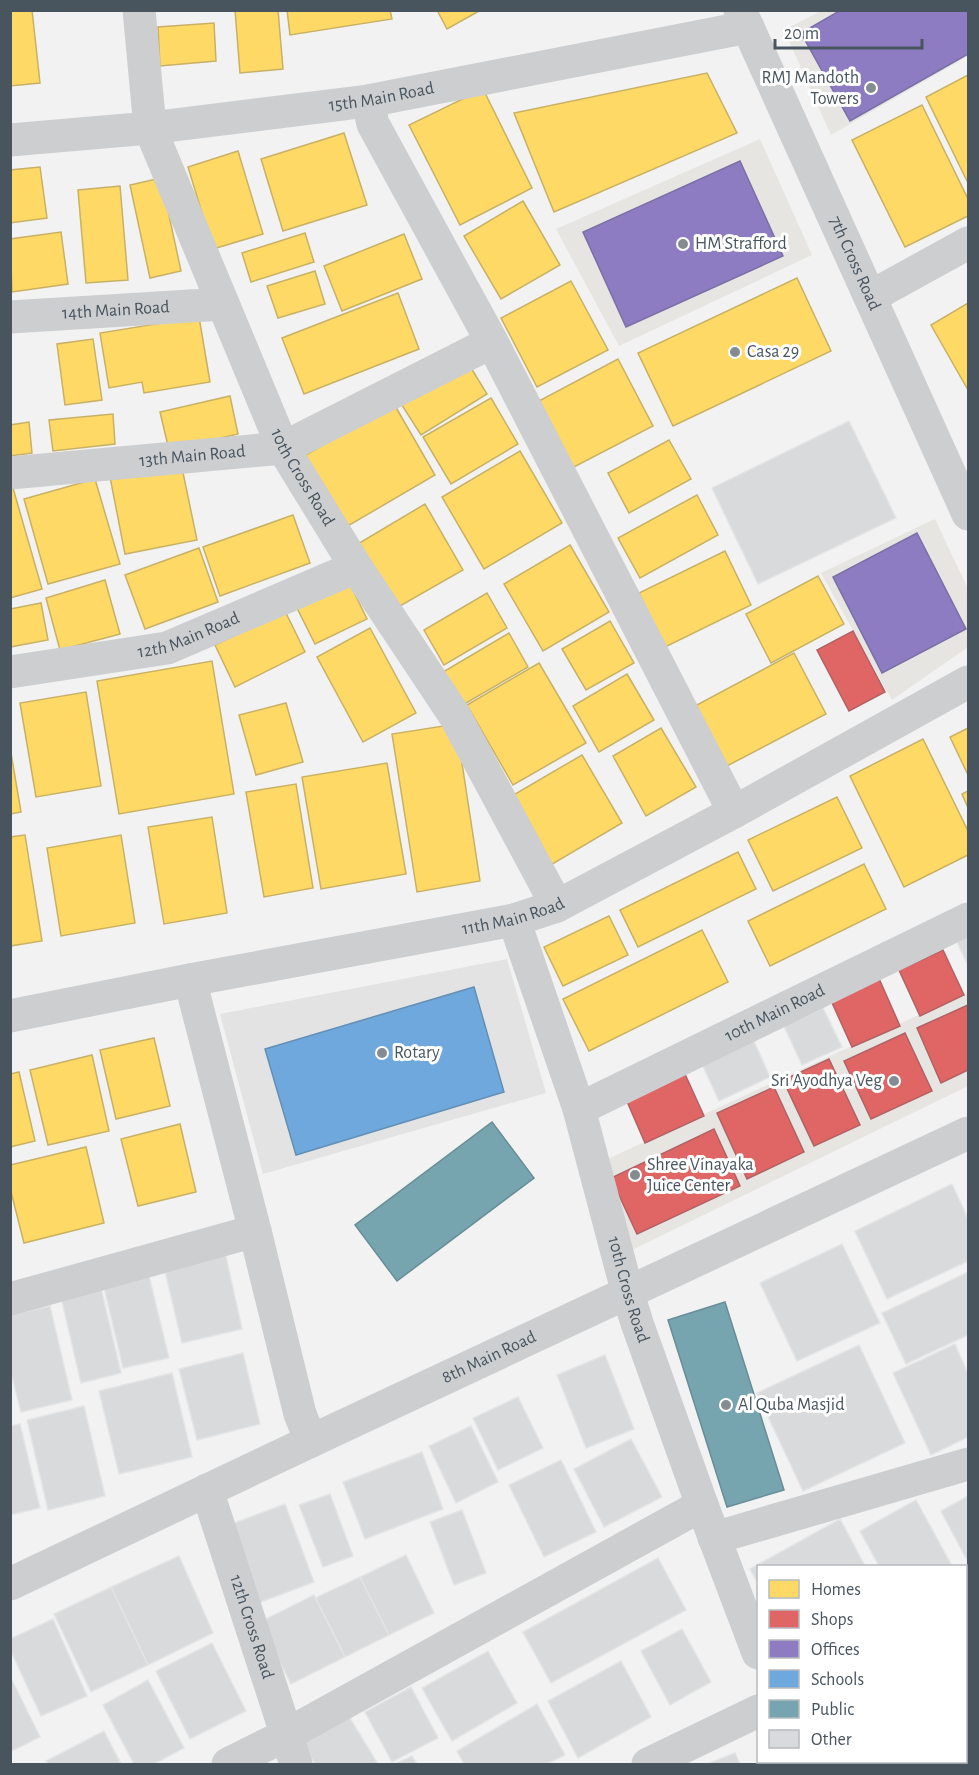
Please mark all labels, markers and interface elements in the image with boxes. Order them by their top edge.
scale bar [775,12,922,50]
text: 20 m [784,25,819,43]
place label: RMJ Mandoth Towers [762,69,859,108]
street label: 15th Main Road [328,79,436,115]
marker: RMJ Mandoth Towers [864,81,878,95]
street label: 7th Cross Road [825,213,884,313]
place label: HM Strafford [695,235,787,253]
marker: HM Strafford [676,237,690,251]
street label: 14th Main Road [61,298,170,323]
place label: Casa 29 [747,343,799,361]
marker: Casa 29 [728,345,742,359]
street label: 10th Cross Road [267,426,338,529]
street label: 13th Main Road [138,442,246,470]
street label: 12th Main Road [136,609,242,661]
street label: 11th Main Road [460,895,568,938]
street label: 10th Main Road [722,981,828,1045]
place label: Rotary [394,1044,440,1062]
marker: Rotary [375,1046,389,1060]
place label: Sri Ayodhya Veg [771,1072,882,1090]
marker: Sri Ayodhya Veg [887,1074,901,1088]
place label: Shree Vinayaka Juice Center [647,1156,754,1195]
marker: Shree Vinayaka Juice Center [628,1168,642,1182]
street label: 10th Cross Road [604,1235,652,1345]
street label: 8th Main Road [439,1328,539,1387]
place label: Al Quba Masjid [738,1396,845,1414]
marker: Al Quba Masjid [719,1398,733,1412]
legend [757,1565,967,1763]
street label: 12th Cross Road [226,1573,277,1681]
text: Homes [811,1581,861,1599]
text: Shops [811,1611,853,1629]
text: Offices [811,1641,860,1659]
text: Schools [811,1671,864,1689]
text: Public [811,1701,854,1719]
text: Other [811,1731,852,1749]

